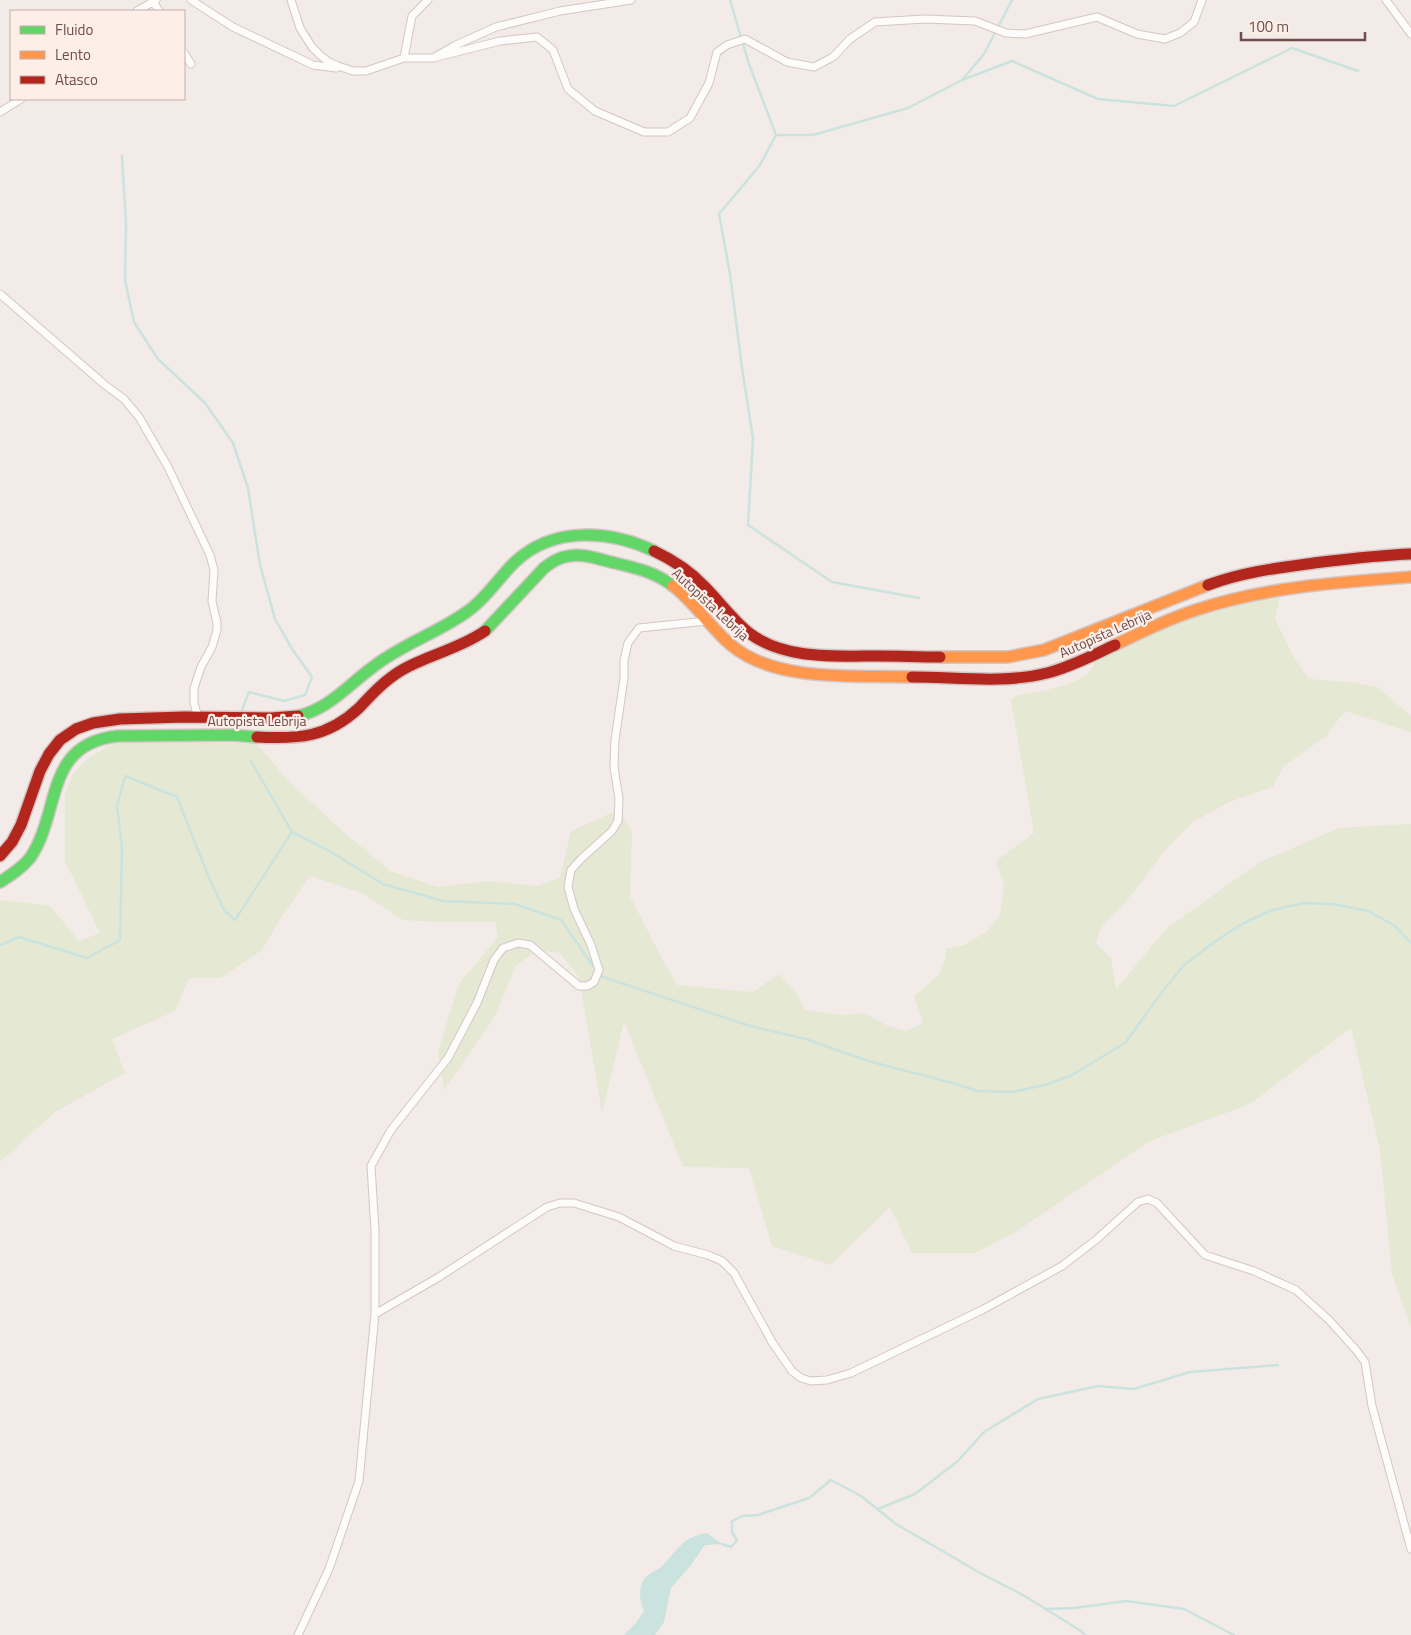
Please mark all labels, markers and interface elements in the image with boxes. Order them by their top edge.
legend [10,10,185,100]
scale bar [1241,10,1365,42]
text: 100 m [1248,15,1289,38]
text: Fluido [55,18,94,41]
text: Lento [55,43,91,66]
text: Atasco [55,68,98,91]
street label: Autopista Lebrija [668,563,754,645]
street label: Autopista Lebrija [1055,603,1155,663]
street label: Autopista Lebrija [207,710,307,731]

